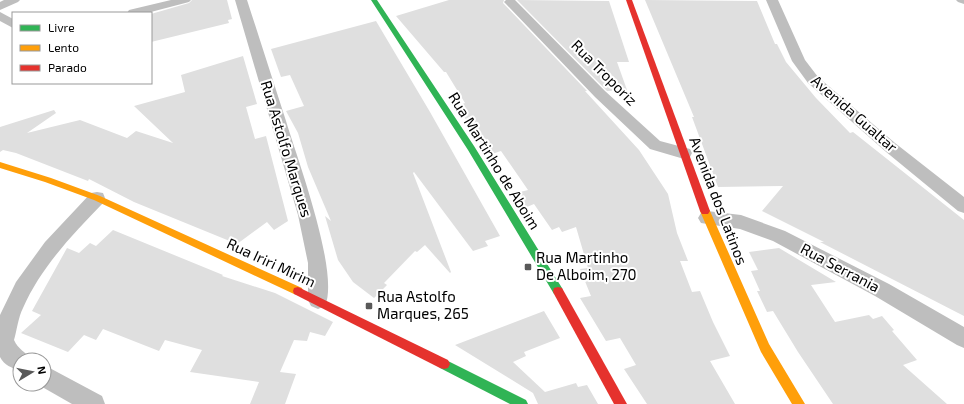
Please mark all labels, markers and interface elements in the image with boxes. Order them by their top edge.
legend [12,12,152,84]
text: Livre [48,20,75,34]
street label: Rua Troporiz [568,36,641,109]
text: Lento [48,40,79,54]
text: Parado [48,60,87,74]
street label: Avenida Gualtar [808,71,901,155]
street label: Rua Astolfo Marques [258,78,316,219]
street label: Rua Martinho de Aboim [445,89,544,232]
street label: Avenida dos Latinos [686,134,752,267]
street label: Rua Iriri Mirim [224,234,319,291]
street label: Rua Serrania [798,239,883,295]
place label: Rua Martinho De Alboim, 270 [536,248,637,283]
marker: Rua Martinho De Alboim, 270 [523,262,533,272]
place label: Rua Astolfo Marques, 265 [377,287,469,322]
marker: Rua Astolfo Marques, 265 [364,301,374,311]
north arrow [12,352,52,392]
text: N [35,365,49,375]

